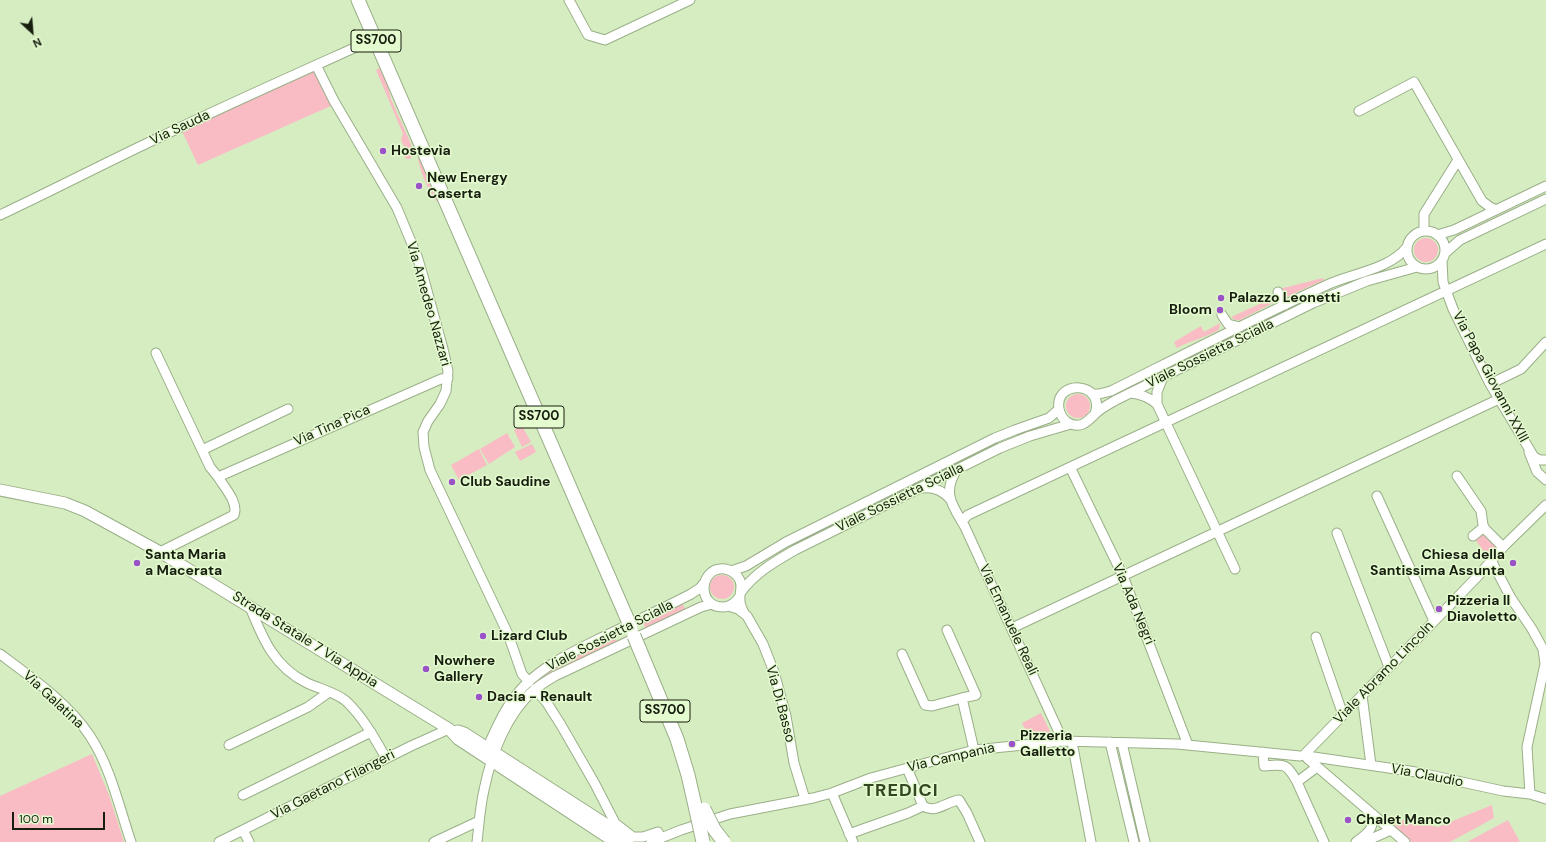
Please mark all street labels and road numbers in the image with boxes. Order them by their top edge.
road number: SS700 [351,30,401,52]
street label: Via Sauda [147,107,213,149]
street label: Via Amedeo Nazzari [402,240,454,368]
street label: Via Papa Giovanni XXIII [1448,309,1532,445]
street label: Viale Sossietta Scialla [1143,316,1277,392]
street label: Via Tina Pica [291,402,373,450]
road number: SS700 [514,406,564,428]
street label: Viale Sossietta Scialla [833,460,967,536]
street label: Via Ada Negri [1108,561,1158,647]
street label: Via Emanuele Reali [975,562,1041,678]
street label: Strada Statale 7 Via Appia [229,588,381,692]
street label: Viale Sossietta Scialla [544,597,676,675]
street label: Viale Abramo Lincoln [1330,618,1438,728]
street label: Via Di Basso [762,664,798,744]
street label: Via Galatina [19,667,87,733]
road number: SS700 [640,700,690,722]
street label: Via Campania [905,740,997,776]
street label: Via Gaetano Filangeri [268,746,398,824]
street label: Via Claudio [1389,761,1465,791]

